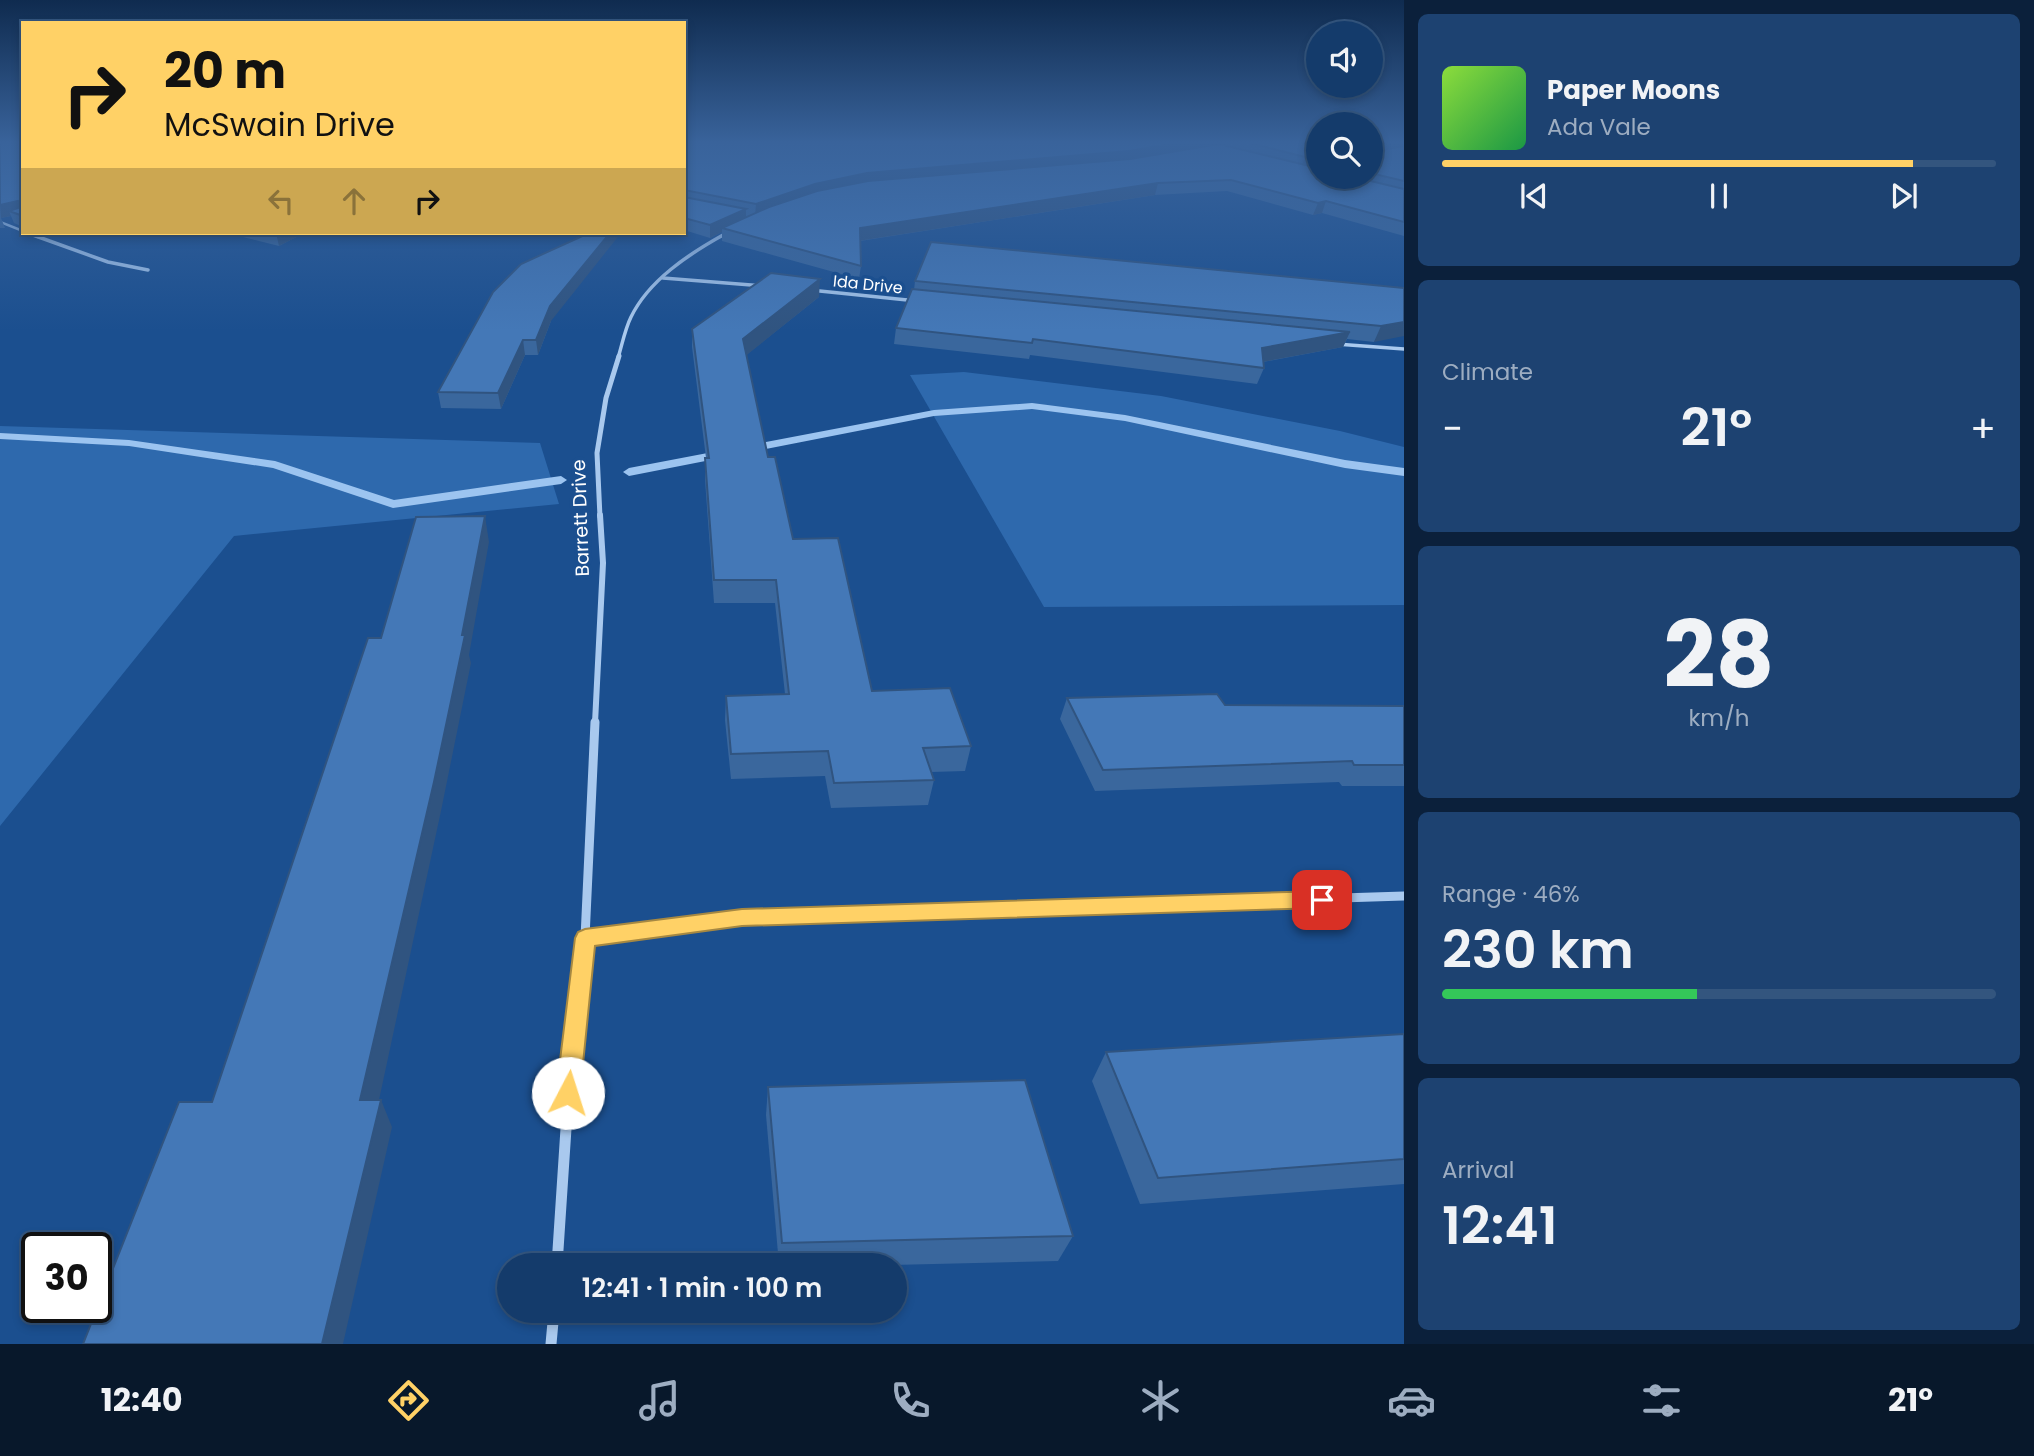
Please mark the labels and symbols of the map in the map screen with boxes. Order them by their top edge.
street label: Ida Drive [832,269,904,300]
street label: Barrett Drive [565,459,596,577]
pin [1292,870,1352,930]
position arrow [531,1056,605,1130]
speed limit sign: 30 [21,1232,112,1323]

